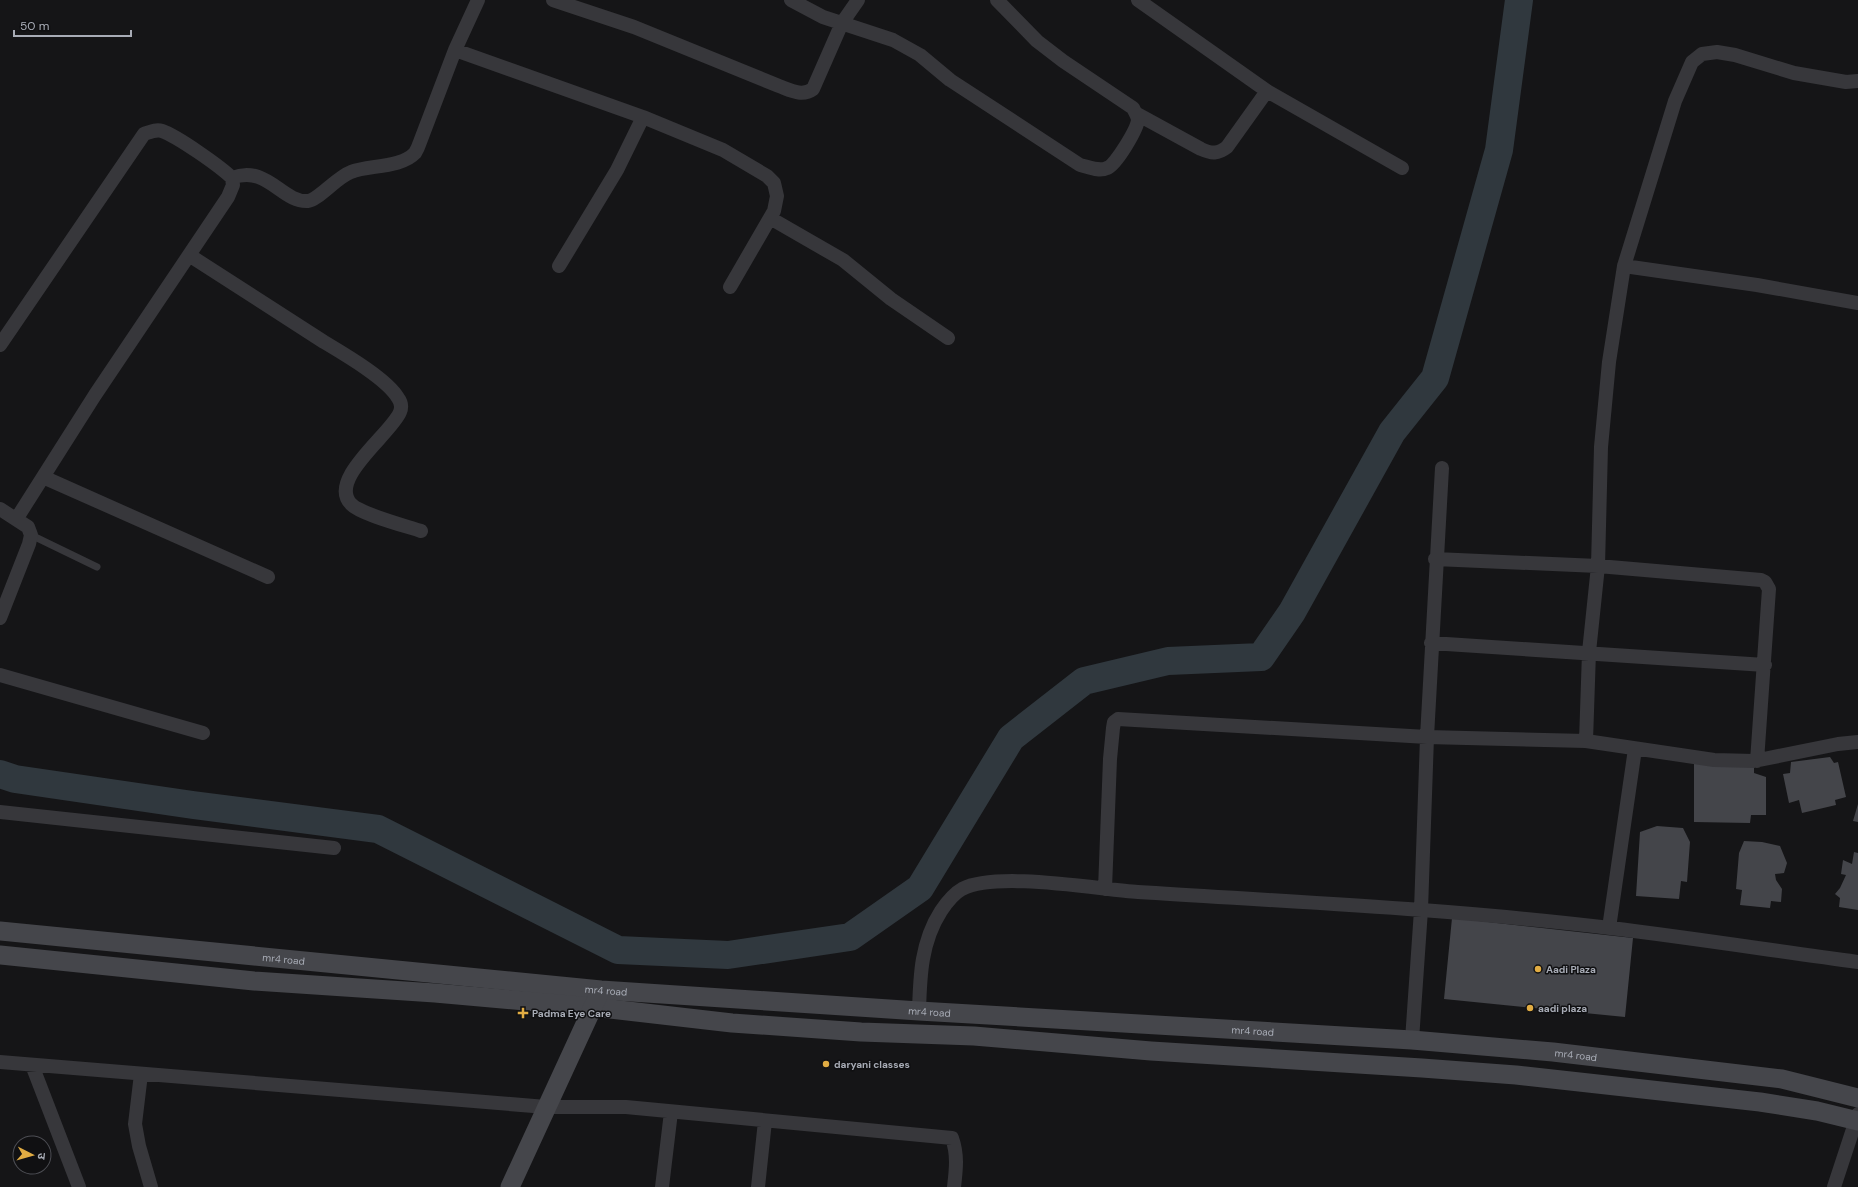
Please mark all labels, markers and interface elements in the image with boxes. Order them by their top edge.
scale bar [14,12,131,38]
text: 50 m [20,18,49,34]
street label: mr4 road [262,951,305,968]
place label: Aadi Plaza [1546,963,1596,976]
marker: Aadi Plaza [1533,964,1543,974]
street label: mr4 road [584,982,628,999]
place label: aadi plaza [1538,1002,1587,1015]
marker: aadi plaza [1525,1003,1535,1013]
street label: mr4 road [908,1004,951,1020]
marker: Padma Eye Care [517,1007,529,1019]
place label: Padma Eye Care [532,1007,611,1020]
street label: mr4 road [1231,1023,1274,1039]
street label: mr4 road [1554,1046,1598,1064]
place label: daryani classes [834,1058,910,1071]
marker: daryani classes [821,1059,831,1069]
north arrow [12,1135,52,1175]
text: उ [35,1152,49,1161]

